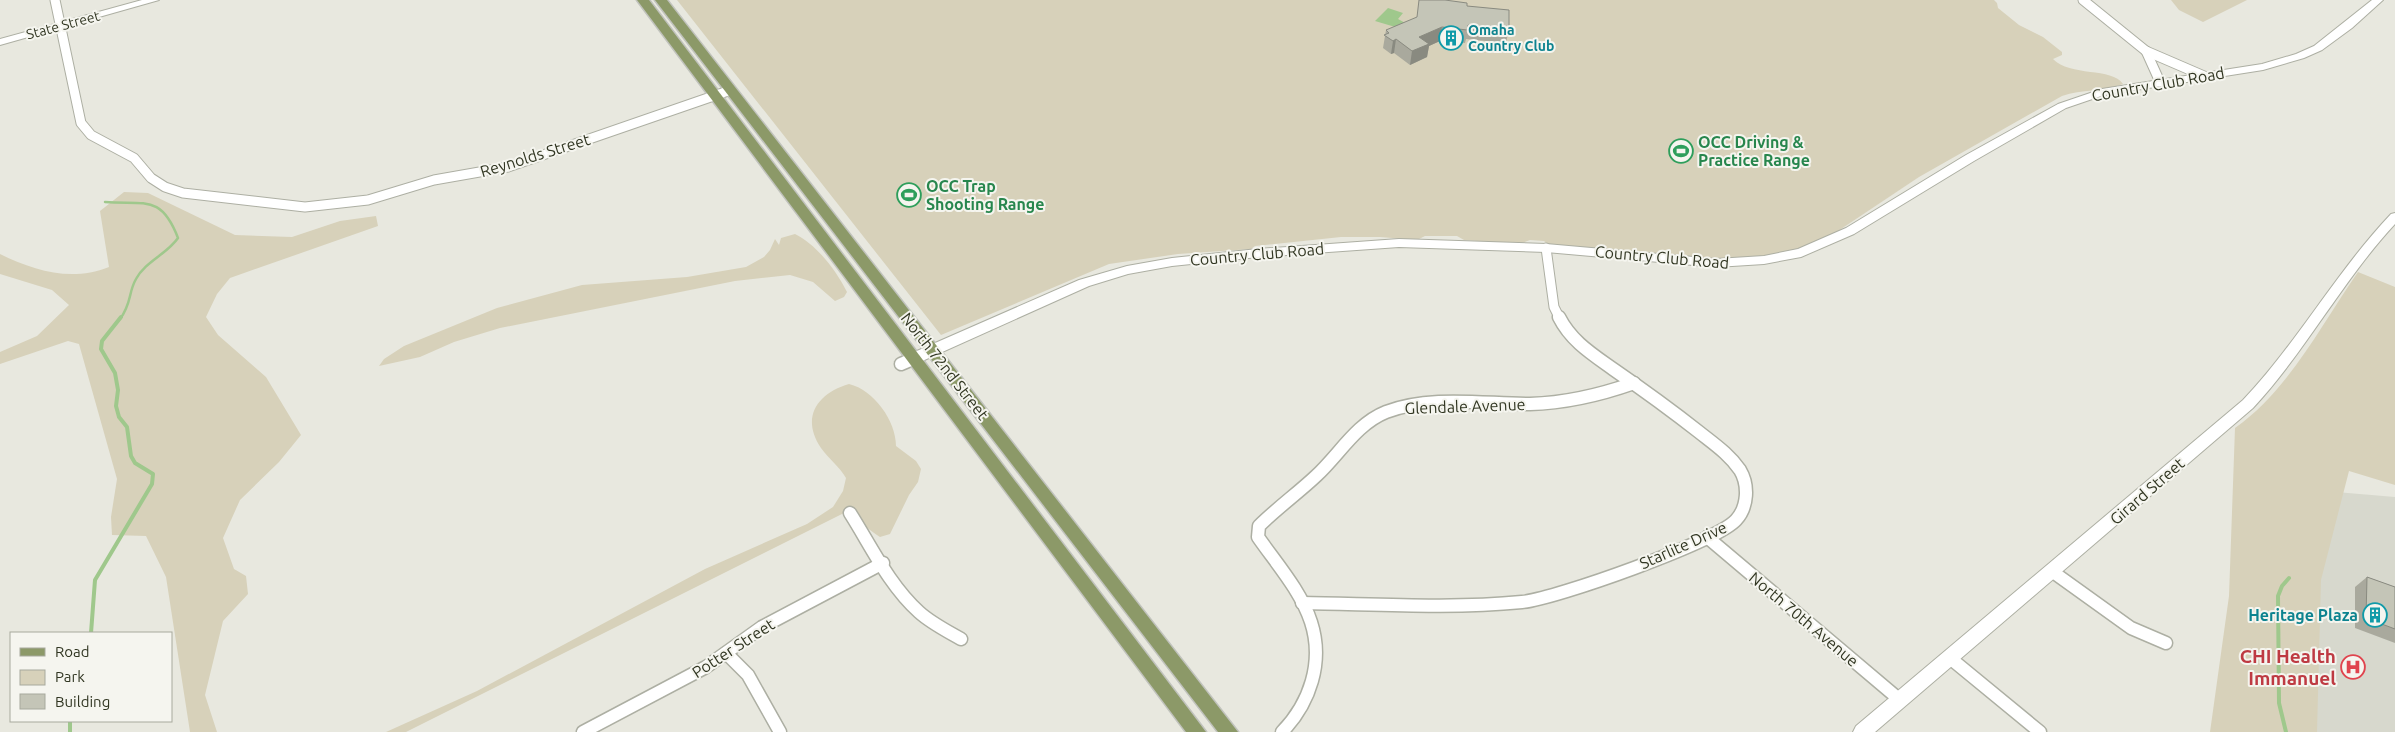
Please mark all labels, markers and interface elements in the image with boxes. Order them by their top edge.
street label: State Street [24,7,102,42]
place label: Omaha Country Club [1468,22,1554,54]
building icon: Omaha Country Club [1438,25,1464,51]
street label: Country Club Road [2090,63,2226,105]
street label: Reynolds Street [478,130,593,180]
place label: OCC Driving & Practice Range [1698,133,1810,169]
sports icon: OCC Driving & Practice Range [1668,138,1694,164]
place label: OCC Trap Shooting Range [926,177,1045,213]
sports icon: OCC Trap Shooting Range [896,182,922,208]
street label: Country Club Road [1189,239,1325,269]
street label: Country Club Road [1594,242,1730,272]
street label: North 72nd Street [898,309,993,424]
street label: Glendale Avenue [1404,395,1526,417]
street label: Girard Street [2106,453,2188,528]
street label: Starlite Drive [1637,518,1729,572]
street label: North 70th Avenue [1746,568,1862,670]
building icon: Heritage Plaza [2362,602,2388,628]
place label: Heritage Plaza [2248,606,2358,624]
street label: Potter Street [688,614,778,681]
legend [10,632,172,722]
text: Road [55,643,90,660]
place label: CHI Health Immanuel [2240,645,2336,689]
hospital icon: CHI Health Immanuel [2340,654,2366,680]
text: Park [55,668,85,685]
text: Building [55,693,110,710]

